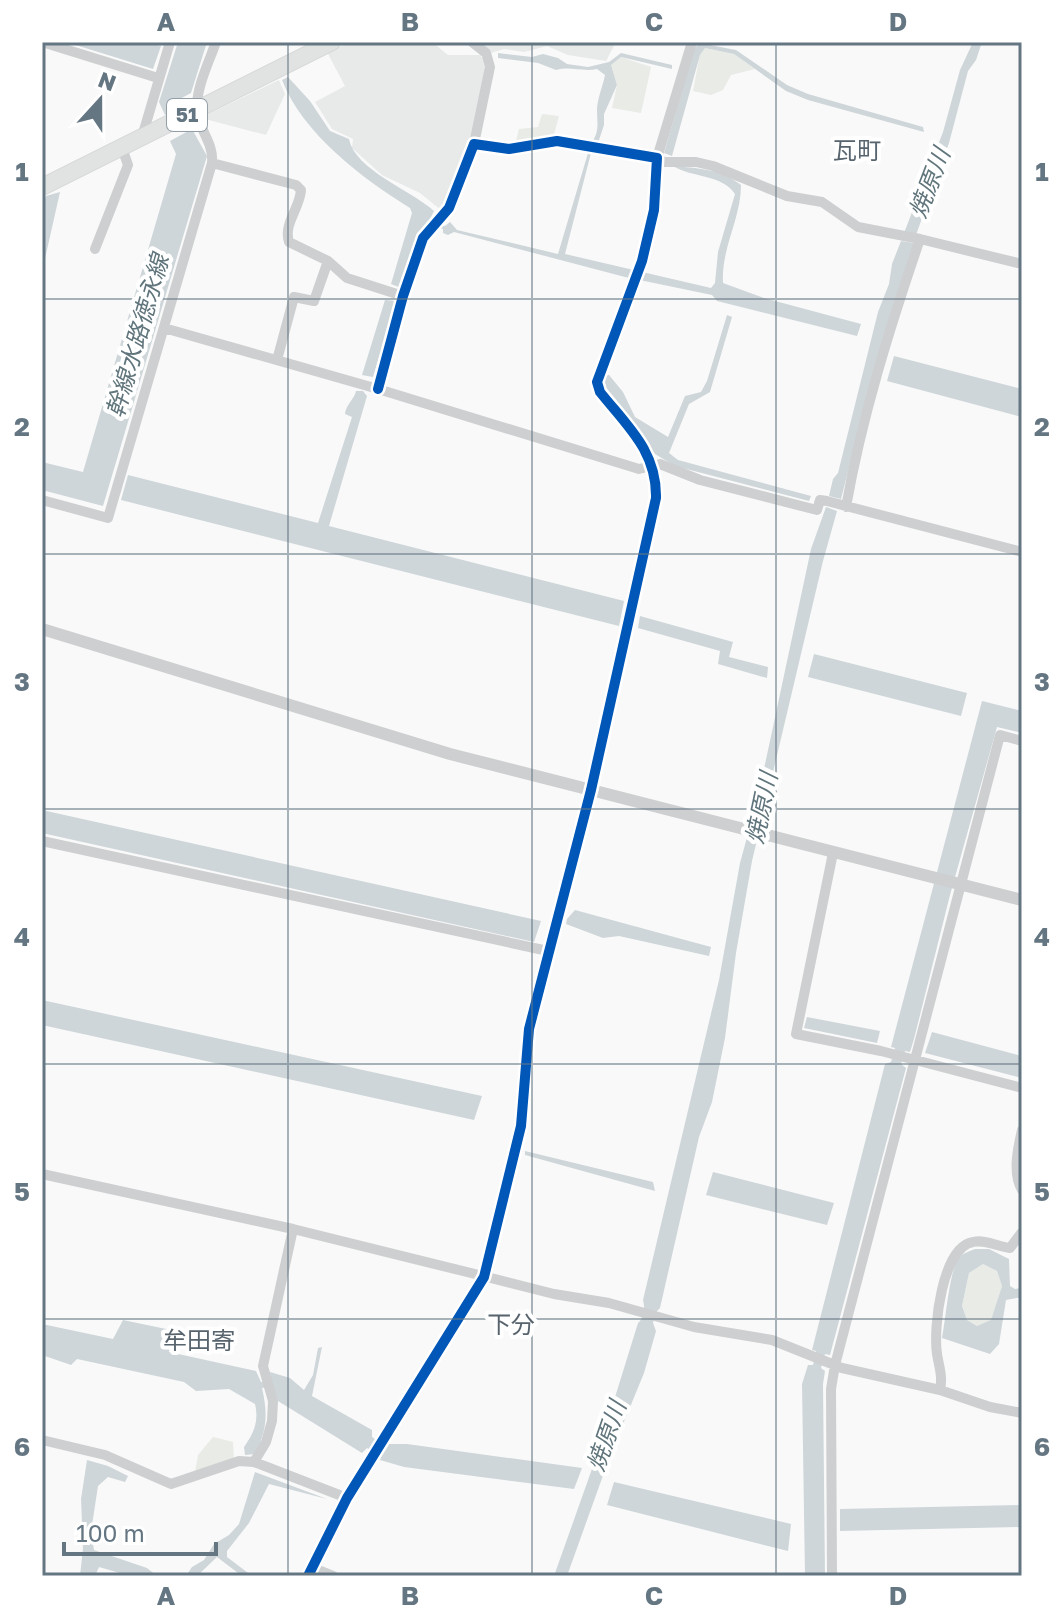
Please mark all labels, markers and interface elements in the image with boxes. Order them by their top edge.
text: A [157,6,176,37]
text: B [401,6,419,37]
text: C [645,6,663,37]
text: D [889,6,907,37]
north arrow [60,60,140,140]
text: N [95,65,120,96]
road number: 51 [167,99,207,131]
district label: 瓦町 [833,135,881,164]
water label: 焼原川 [902,141,956,221]
text: 1 [15,156,29,187]
text: 1 [1035,156,1049,187]
water label: 幹線水路徳永線 [99,248,174,420]
text: 2 [14,411,30,442]
text: 2 [1034,411,1050,442]
text: 3 [14,666,30,697]
text: 3 [1034,666,1050,697]
water label: 焼原川 [739,767,783,846]
text: 4 [14,921,30,952]
text: 4 [1034,921,1050,952]
text: 5 [14,1176,30,1207]
text: 5 [1034,1176,1050,1207]
district label: 下分 [487,1309,535,1338]
district label: 牟田寄 [163,1325,235,1354]
water label: 焼原川 [580,1394,632,1474]
text: 6 [14,1431,30,1462]
text: 6 [1034,1431,1050,1462]
scale bar [64,1506,216,1556]
text: 100 m [76,1518,145,1547]
text: A [157,1580,176,1611]
text: B [401,1580,419,1611]
text: C [645,1580,663,1611]
text: D [889,1580,907,1611]

